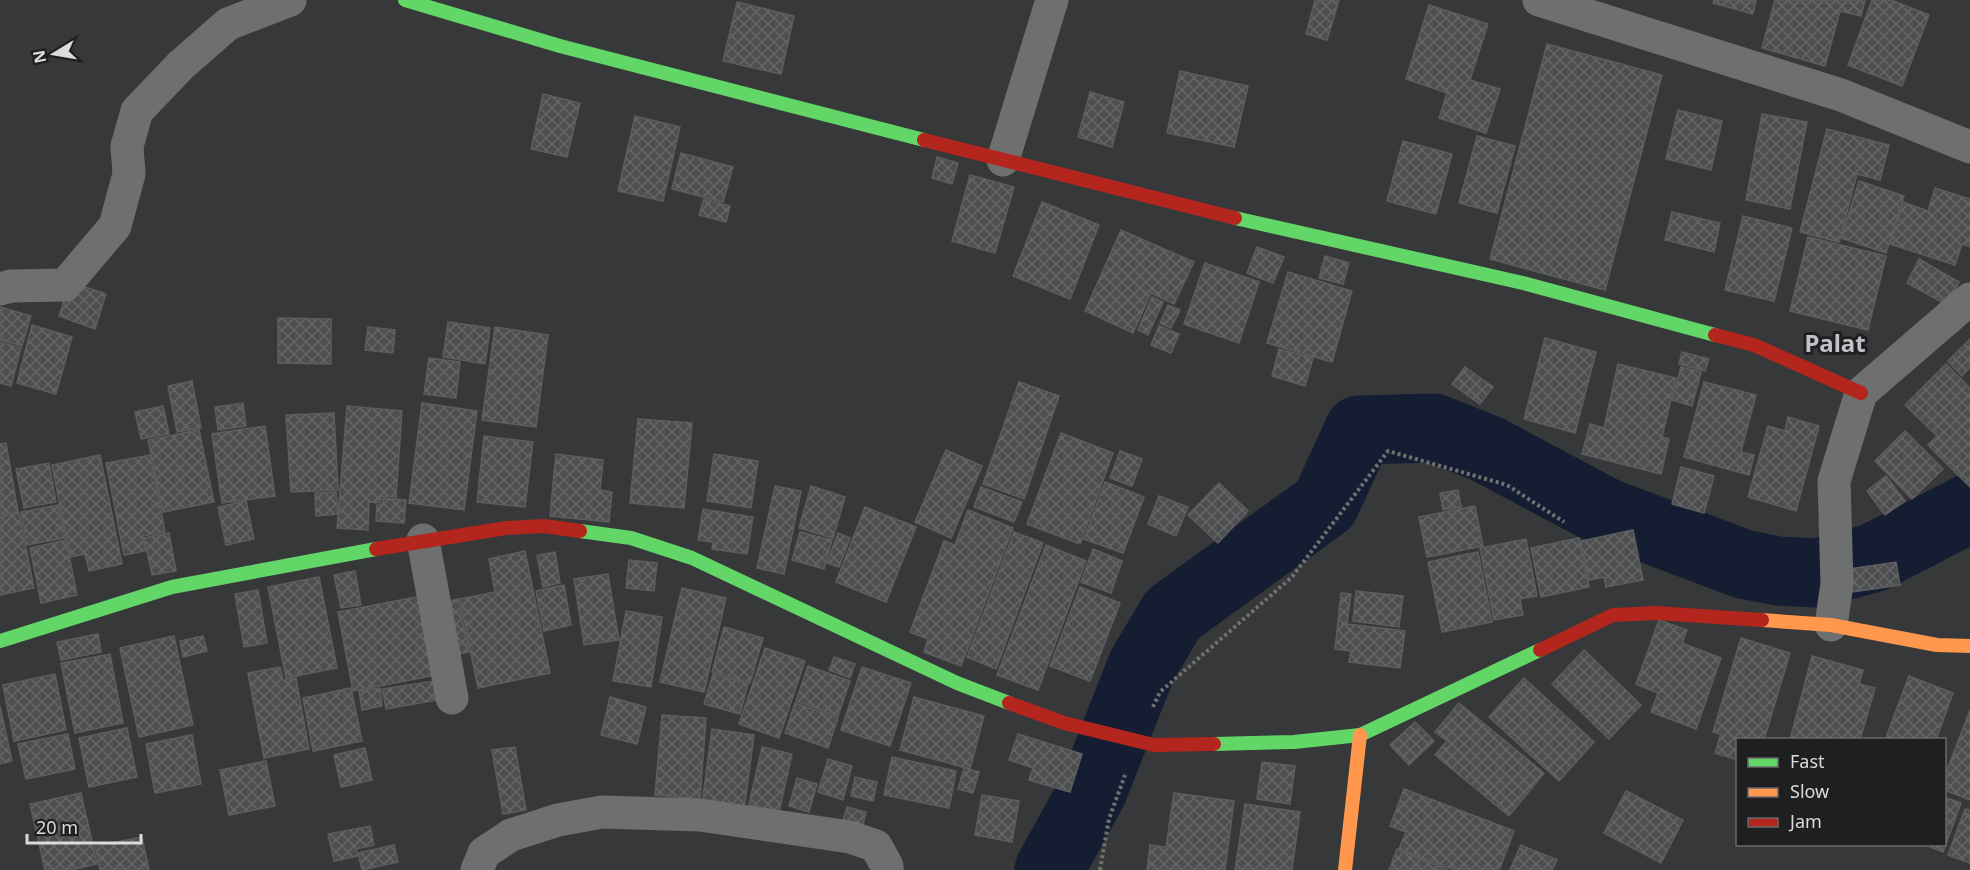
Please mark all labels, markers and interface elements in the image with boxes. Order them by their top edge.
north arrow [24,24,84,84]
text: N [27,48,51,65]
district label: Palat [1804,326,1866,359]
legend [1736,738,1946,846]
text: Fast [1790,749,1825,773]
text: Slow [1790,779,1829,803]
scale bar [27,807,141,845]
text: Jam [1788,809,1822,833]
text: 20 m [36,815,78,839]

